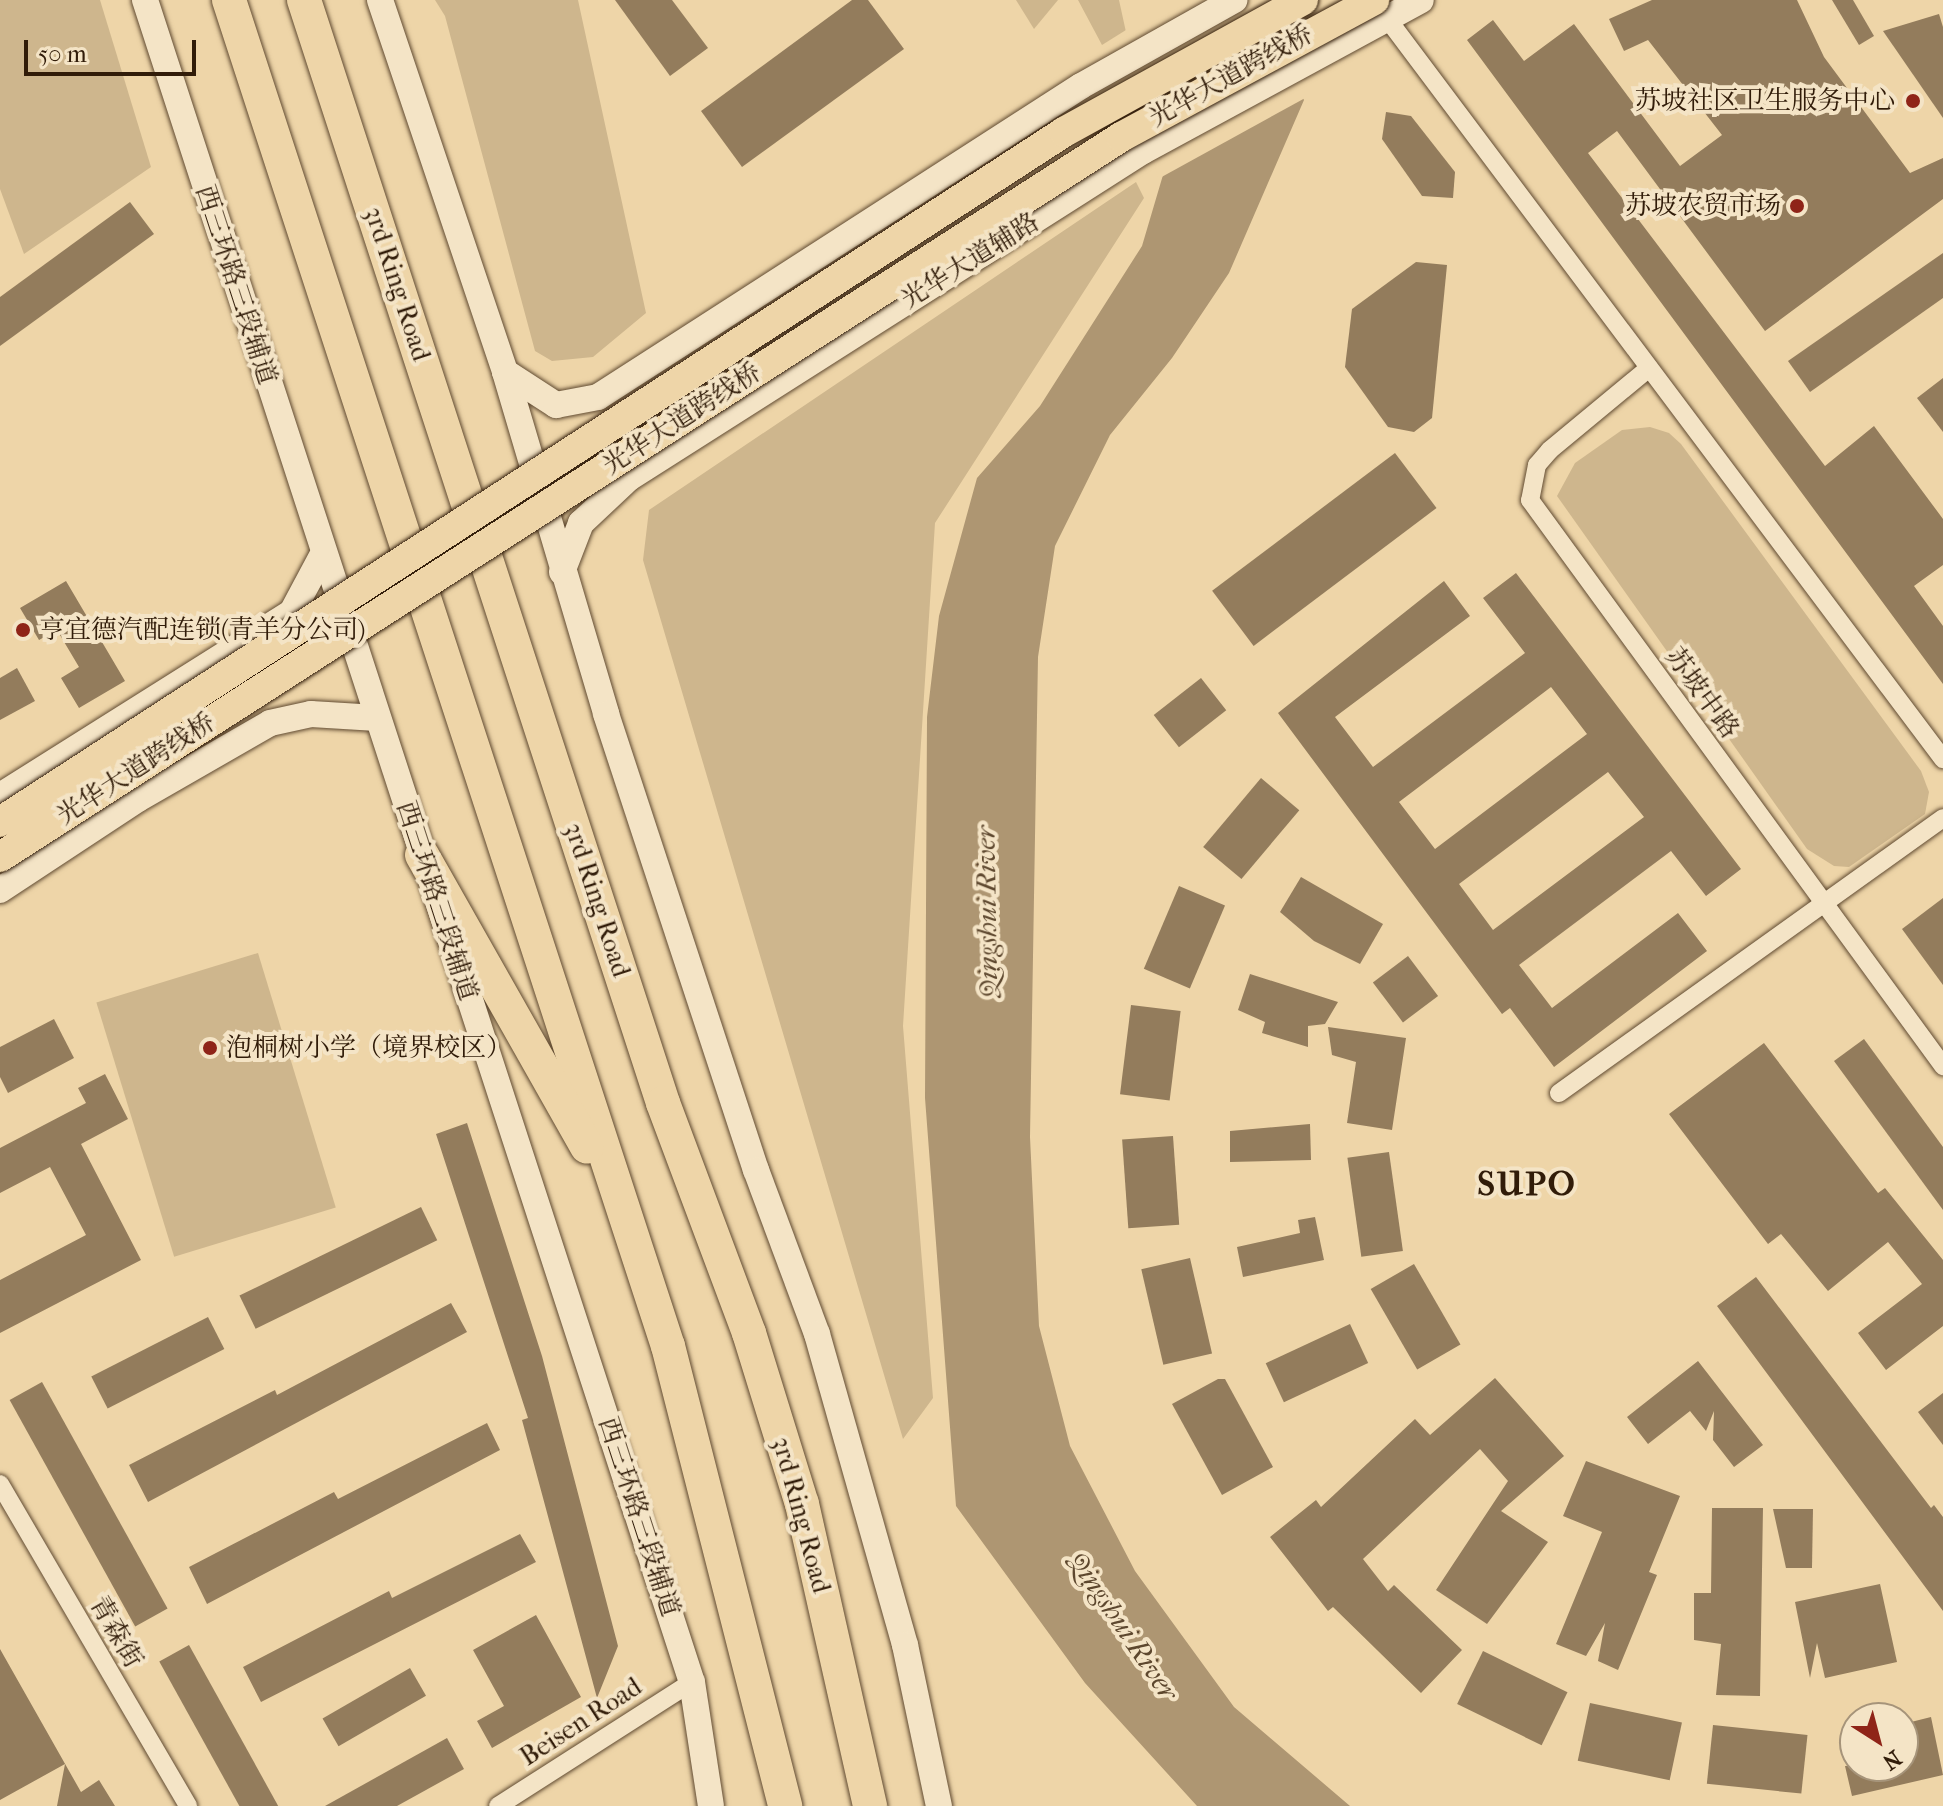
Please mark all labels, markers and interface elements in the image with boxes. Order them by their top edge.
street label: 光华大道跨线桥 [1144,18,1318,134]
scale bar [28,24,200,74]
text: 50 m [38,40,87,68]
place label: 苏坡社区卫生服务中心 [1635,85,1895,117]
marker: 苏坡社区卫生服务中心 [1902,90,1924,112]
street label: 西三环路三段辅道 [189,181,283,389]
place label: 苏坡农贸市场 [1625,190,1781,222]
marker: 苏坡农贸市场 [1788,197,1806,215]
street label: 3rd Ring Road [357,203,437,365]
street label: 光华大道辅路 [896,206,1044,316]
street label: 光华大道跨线桥 [597,356,767,482]
place label: 亨宜德汽配连锁(青羊分公司) [39,614,365,646]
marker: 亨宜德汽配连锁(青羊分公司) [14,621,32,639]
street label: 苏坡中路 [1659,642,1745,744]
street label: 光华大道跨线桥 [51,706,221,832]
street label: 西三环路三段辅道 [390,797,484,1005]
street label: 3rd Ring Road [557,819,637,981]
water label: Qingshui River [969,826,1005,998]
place label: 泡桐树小学（境界校区） [226,1032,512,1064]
marker: 泡桐树小学（境界校区） [201,1039,219,1057]
district label: SUPO [1477,1165,1577,1205]
street label: 西三环路三段辅道 [592,1413,686,1621]
street label: 3rd Ring Road [765,1434,837,1596]
water label: Qingshui River [1061,1545,1185,1707]
street label: 青森街 [83,1590,149,1674]
street label: Beisen Road [514,1671,648,1773]
north arrow [1839,1702,1919,1782]
text: N [1878,1744,1906,1775]

